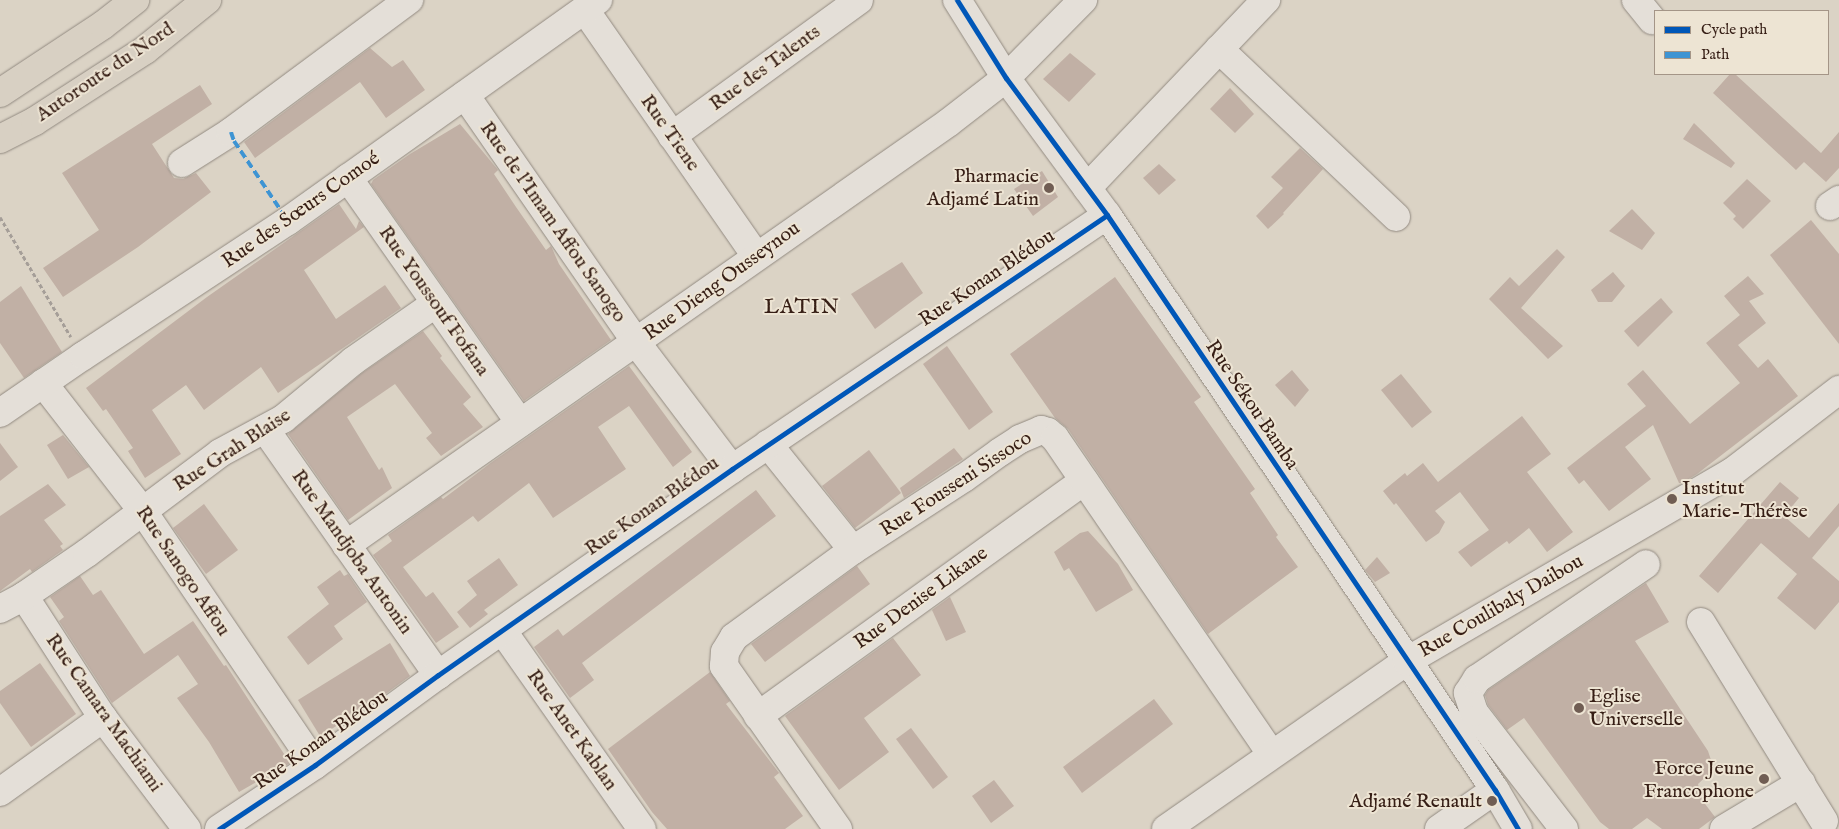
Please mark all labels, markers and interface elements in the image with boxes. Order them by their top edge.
legend [1654,10,1829,75]
street label: Autoroute du Nord [32,17,178,127]
street label: Rue des Talents [705,20,825,116]
text: Cycle path [1701,20,1767,39]
text: Path [1701,45,1729,64]
street label: Rue Tiene [635,90,705,176]
street label: Rue de l'Imam Affou Sanogo [475,117,631,327]
street label: Rue des Sœurs Comoé [217,146,385,274]
place label: Pharmacie Adjamé Latin [927,165,1039,212]
marker: Pharmacie Adjamé Latin [1043,182,1055,194]
street label: Rue Dieng Ousseynou [639,216,805,346]
street label: Rue Youssouf Fofana [373,221,495,381]
street label: Rue Konan Blédou [915,224,1059,332]
district label: LATIN [763,295,841,321]
street label: Rue Sékou Bamba [1200,336,1304,474]
street label: Rue Grah Blaise [169,403,295,497]
street label: Rue Fousseni Sissoco [876,426,1036,542]
street label: Rue Konan Blédou [580,451,724,561]
street label: Rue Mandjoba Antonin [286,465,418,639]
place label: Institut Marie-Thérèse [1682,476,1808,523]
marker: Institut Marie-Thérèse [1666,493,1678,505]
street label: Rue Sanogo Affou [131,501,235,641]
street label: Rue Denise Likane [849,541,993,655]
street label: Rue Coulibaly Daibou [1415,549,1587,663]
street label: Rue Camara Machiami [40,629,168,797]
street label: Rue Anet Kablan [521,665,623,795]
place label: Eglise Universelle [1589,684,1683,731]
street label: Rue Konan Blédou [249,685,393,795]
marker: Eglise Universelle [1573,702,1585,714]
place label: Force Jeune Francophone [1644,756,1754,803]
marker: Force Jeune Francophone [1758,773,1770,785]
place label: Adjamé Renault [1349,789,1482,813]
marker: Adjamé Renault [1486,795,1498,807]

